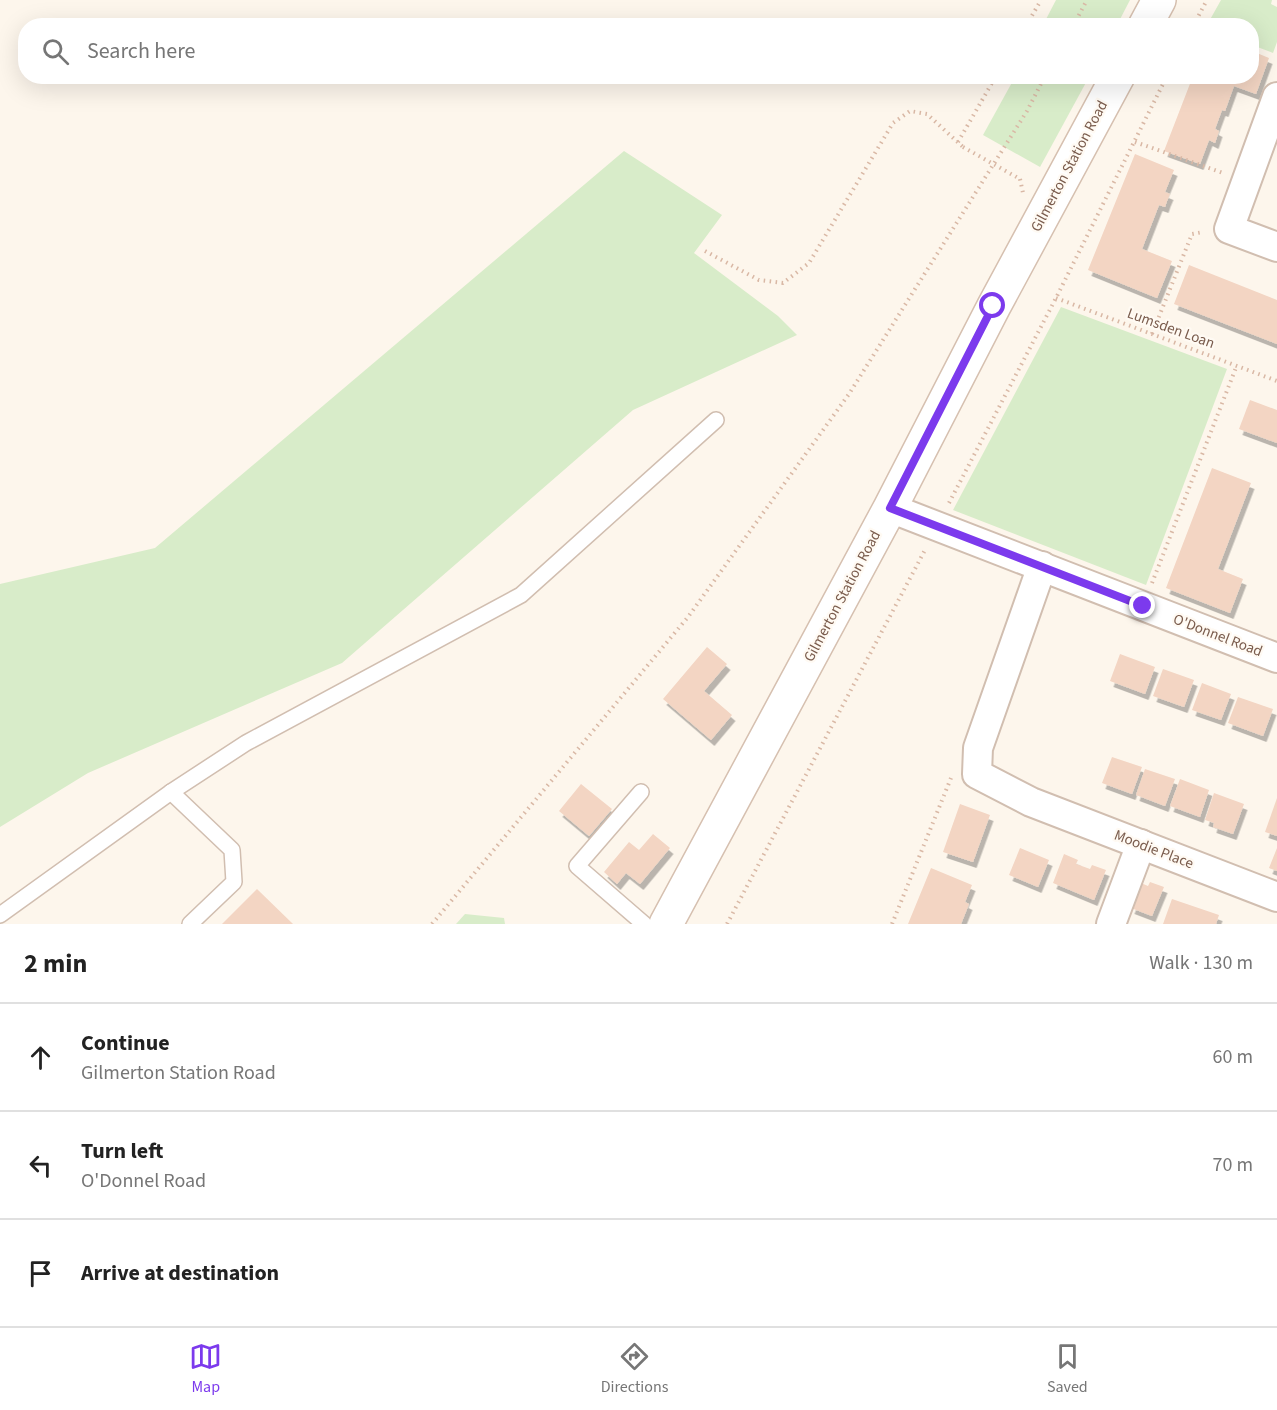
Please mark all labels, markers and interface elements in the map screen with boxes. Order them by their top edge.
search box [18,18,1259,84]
icon: search [39,35,72,68]
text: Search here [87,35,195,67]
street label: Gilmerton Station Road [1026,97,1113,236]
route start [979,292,1005,318]
street label: Lumsden Loan [1124,303,1218,354]
street label: Gilmerton Station Road [799,527,886,666]
route end [1129,592,1155,618]
street label: O'Donnel Road [1170,609,1265,662]
street label: Moodie Place [1111,825,1197,874]
text: 2 min [24,945,87,982]
text: Walk · 130 m [1149,949,1253,977]
text: Continue [81,1027,170,1059]
icon: ahead [24,1041,57,1074]
text: 60 m [1213,1043,1253,1071]
text: Gilmerton Station Road [81,1059,276,1087]
text: Turn left [81,1135,163,1167]
icon: left [24,1149,57,1182]
text: 70 m [1213,1151,1253,1179]
text: O'Donnel Road [81,1167,206,1195]
icon: arrive [24,1257,57,1290]
text: Arrive at destination [81,1257,279,1289]
tab: Map [189,1340,222,1398]
tab: Directions [601,1340,668,1398]
tab: Saved [1047,1340,1088,1398]

